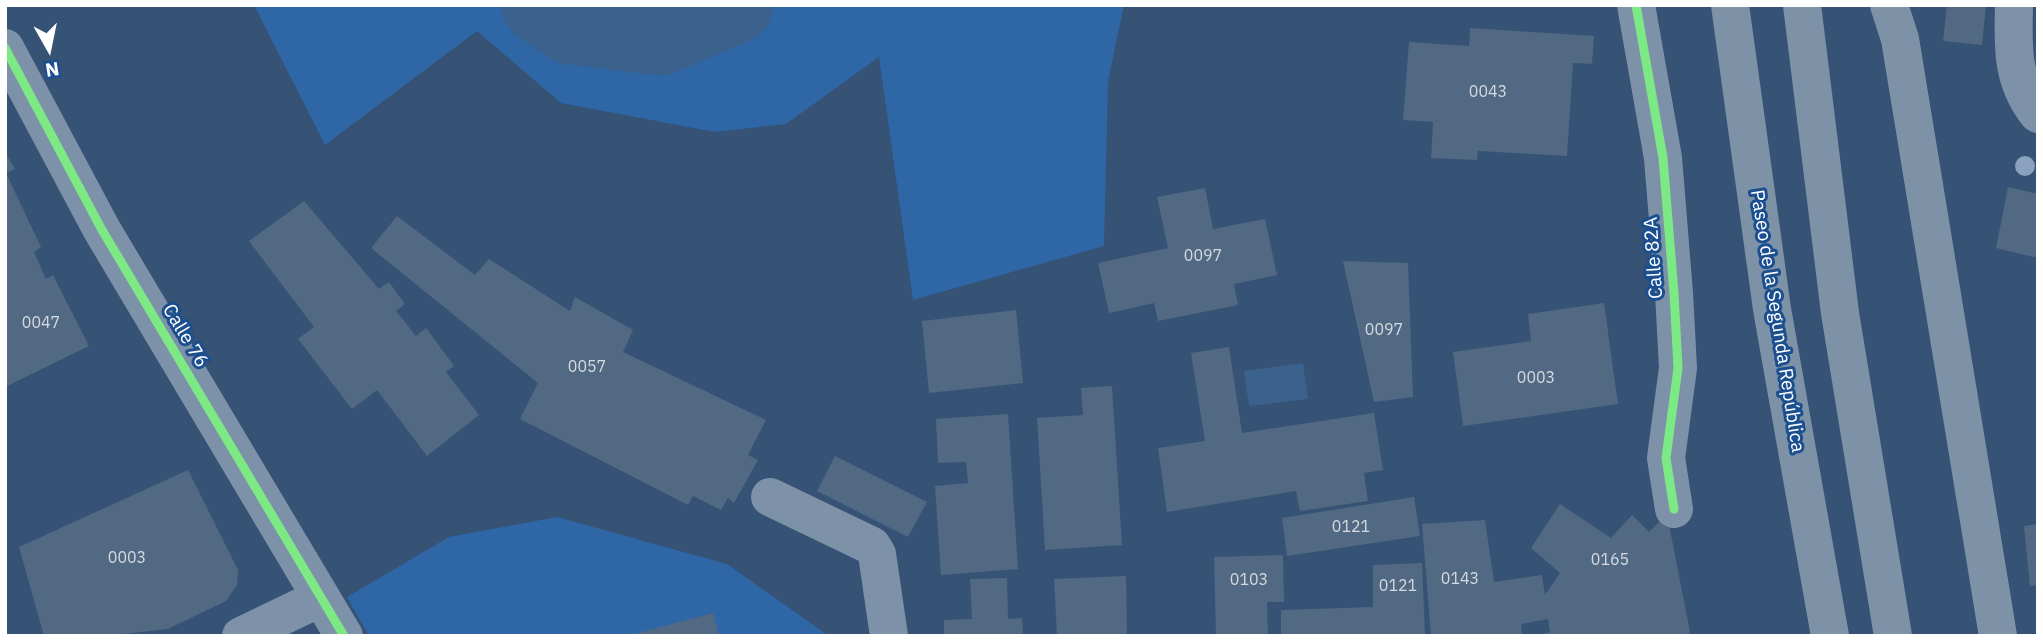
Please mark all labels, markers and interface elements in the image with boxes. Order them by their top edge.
north arrow [14,14,84,84]
text: N [44,57,61,83]
house number: 0043 [1469,82,1507,102]
street label: Paseo de la Segunda República [1745,188,1809,454]
street label: Calle 82A [1640,216,1668,300]
house number: 0097 [1184,246,1222,266]
street label: Calle 76 [157,300,213,372]
house number: 0047 [22,313,60,333]
house number: 0097 [1365,320,1403,340]
house number: 0057 [568,357,606,377]
house number: 0003 [1517,368,1555,388]
house number: 0121 [1332,517,1370,537]
house number: 0003 [108,548,146,568]
house number: 0165 [1591,550,1629,570]
house number: 0143 [1441,569,1479,589]
house number: 0103 [1230,570,1268,590]
house number: 0121 [1379,576,1417,596]

